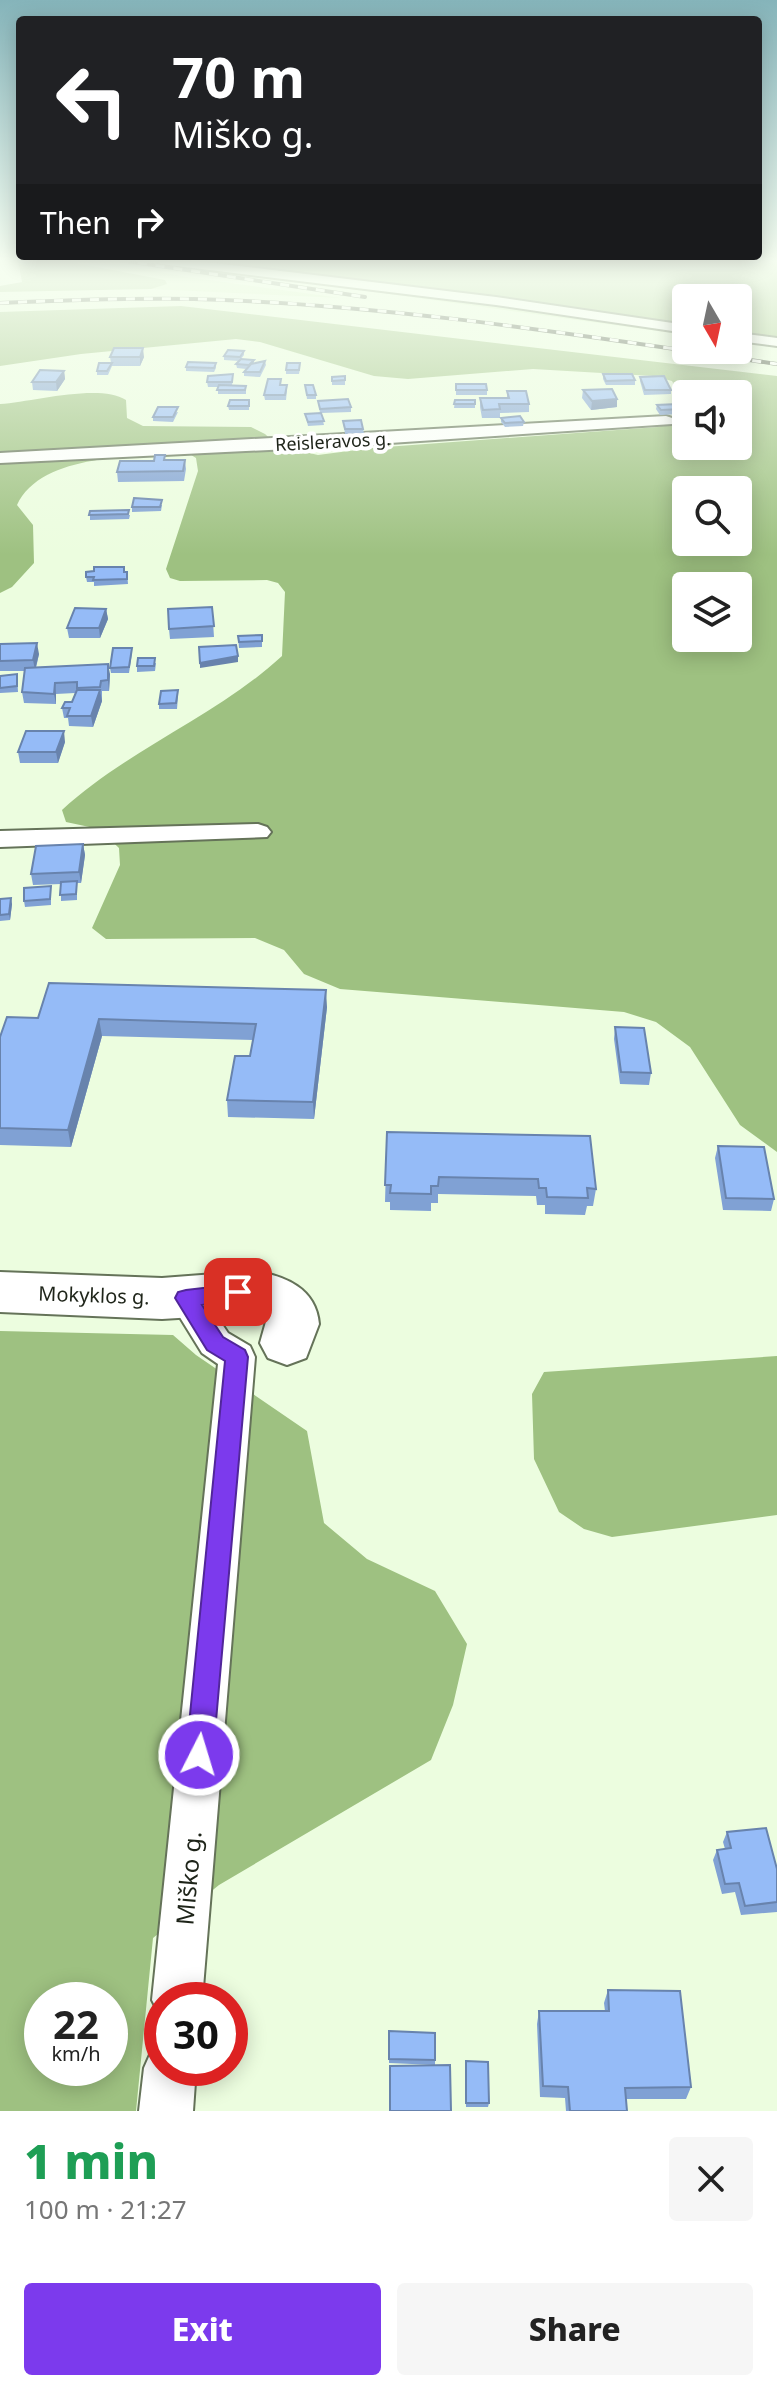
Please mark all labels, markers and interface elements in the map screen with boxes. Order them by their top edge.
text: 70 m [172,38,305,114]
icon: left [40,48,144,152]
text: Miško g. [172,110,313,159]
icon: right [127,200,171,244]
text: Then [40,202,111,243]
north arrow [672,284,752,364]
map controls [672,284,752,652]
button: sound [672,380,752,460]
street label: Reisleravos g. [275,426,391,456]
button: search [672,476,752,556]
button: layers [672,572,752,652]
pin [204,1258,272,1326]
icon: arrive [216,1270,260,1314]
street label: Mokyklos g. [38,1280,150,1310]
position arrow [157,1713,241,1797]
street label: Miško g. [167,1830,209,1926]
speed limit sign: 30 [144,1982,248,2086]
text: 22 [53,1996,99,2051]
text: km/h [51,2040,101,2067]
text: 1 min [24,2128,158,2193]
button: close [669,2137,753,2221]
text: 100 m · 21:27 [24,2191,187,2227]
button: Exit [24,2283,381,2375]
button: Share [397,2283,753,2375]

